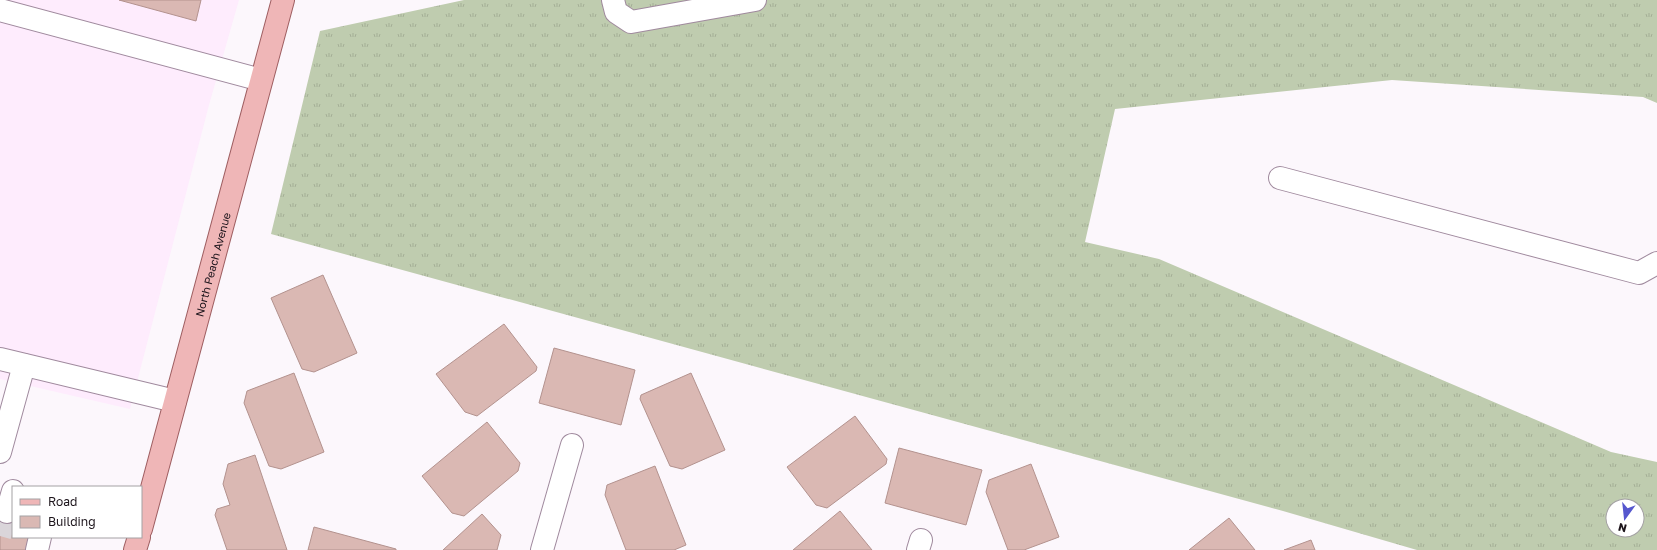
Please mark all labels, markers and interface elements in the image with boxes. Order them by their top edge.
street label: North Peach Avenue [192,211,232,318]
legend [12,486,142,538]
text: Road [48,494,77,509]
north arrow [1605,498,1645,538]
text: Building [48,514,96,529]
text: N [1617,521,1628,536]

